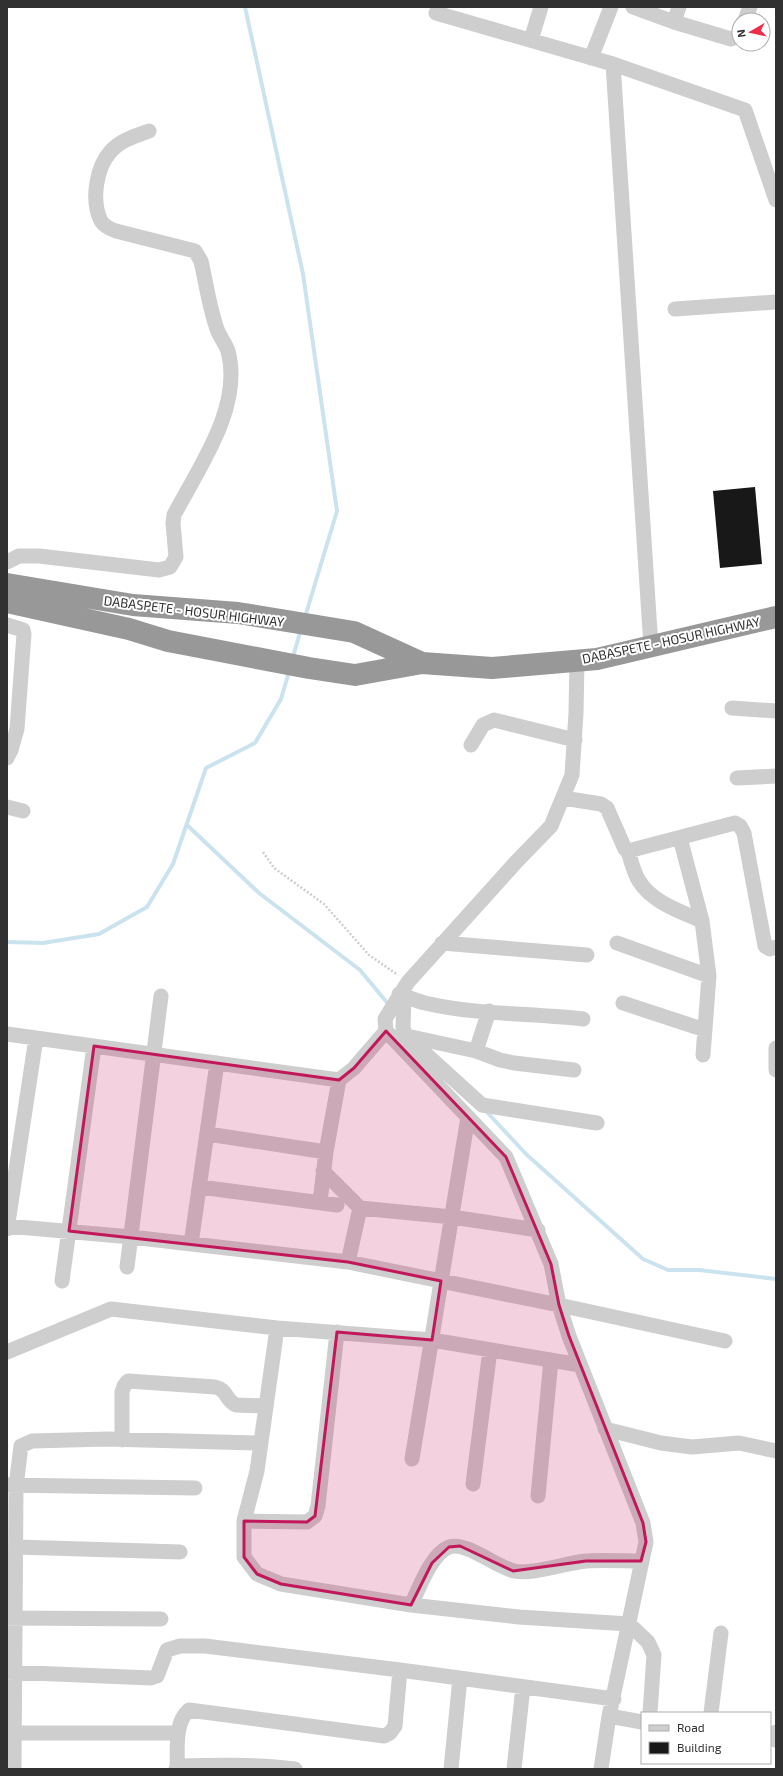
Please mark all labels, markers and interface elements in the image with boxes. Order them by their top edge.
north arrow [731,12,771,52]
text: N [734,29,748,39]
street label: DABASPETE - HOSUR HIGHWAY [103,592,286,630]
street label: DABASPETE - HOSUR HIGHWAY [581,613,762,667]
legend [641,1712,771,1764]
text: Road [677,1720,705,1734]
text: Building [677,1740,722,1754]

